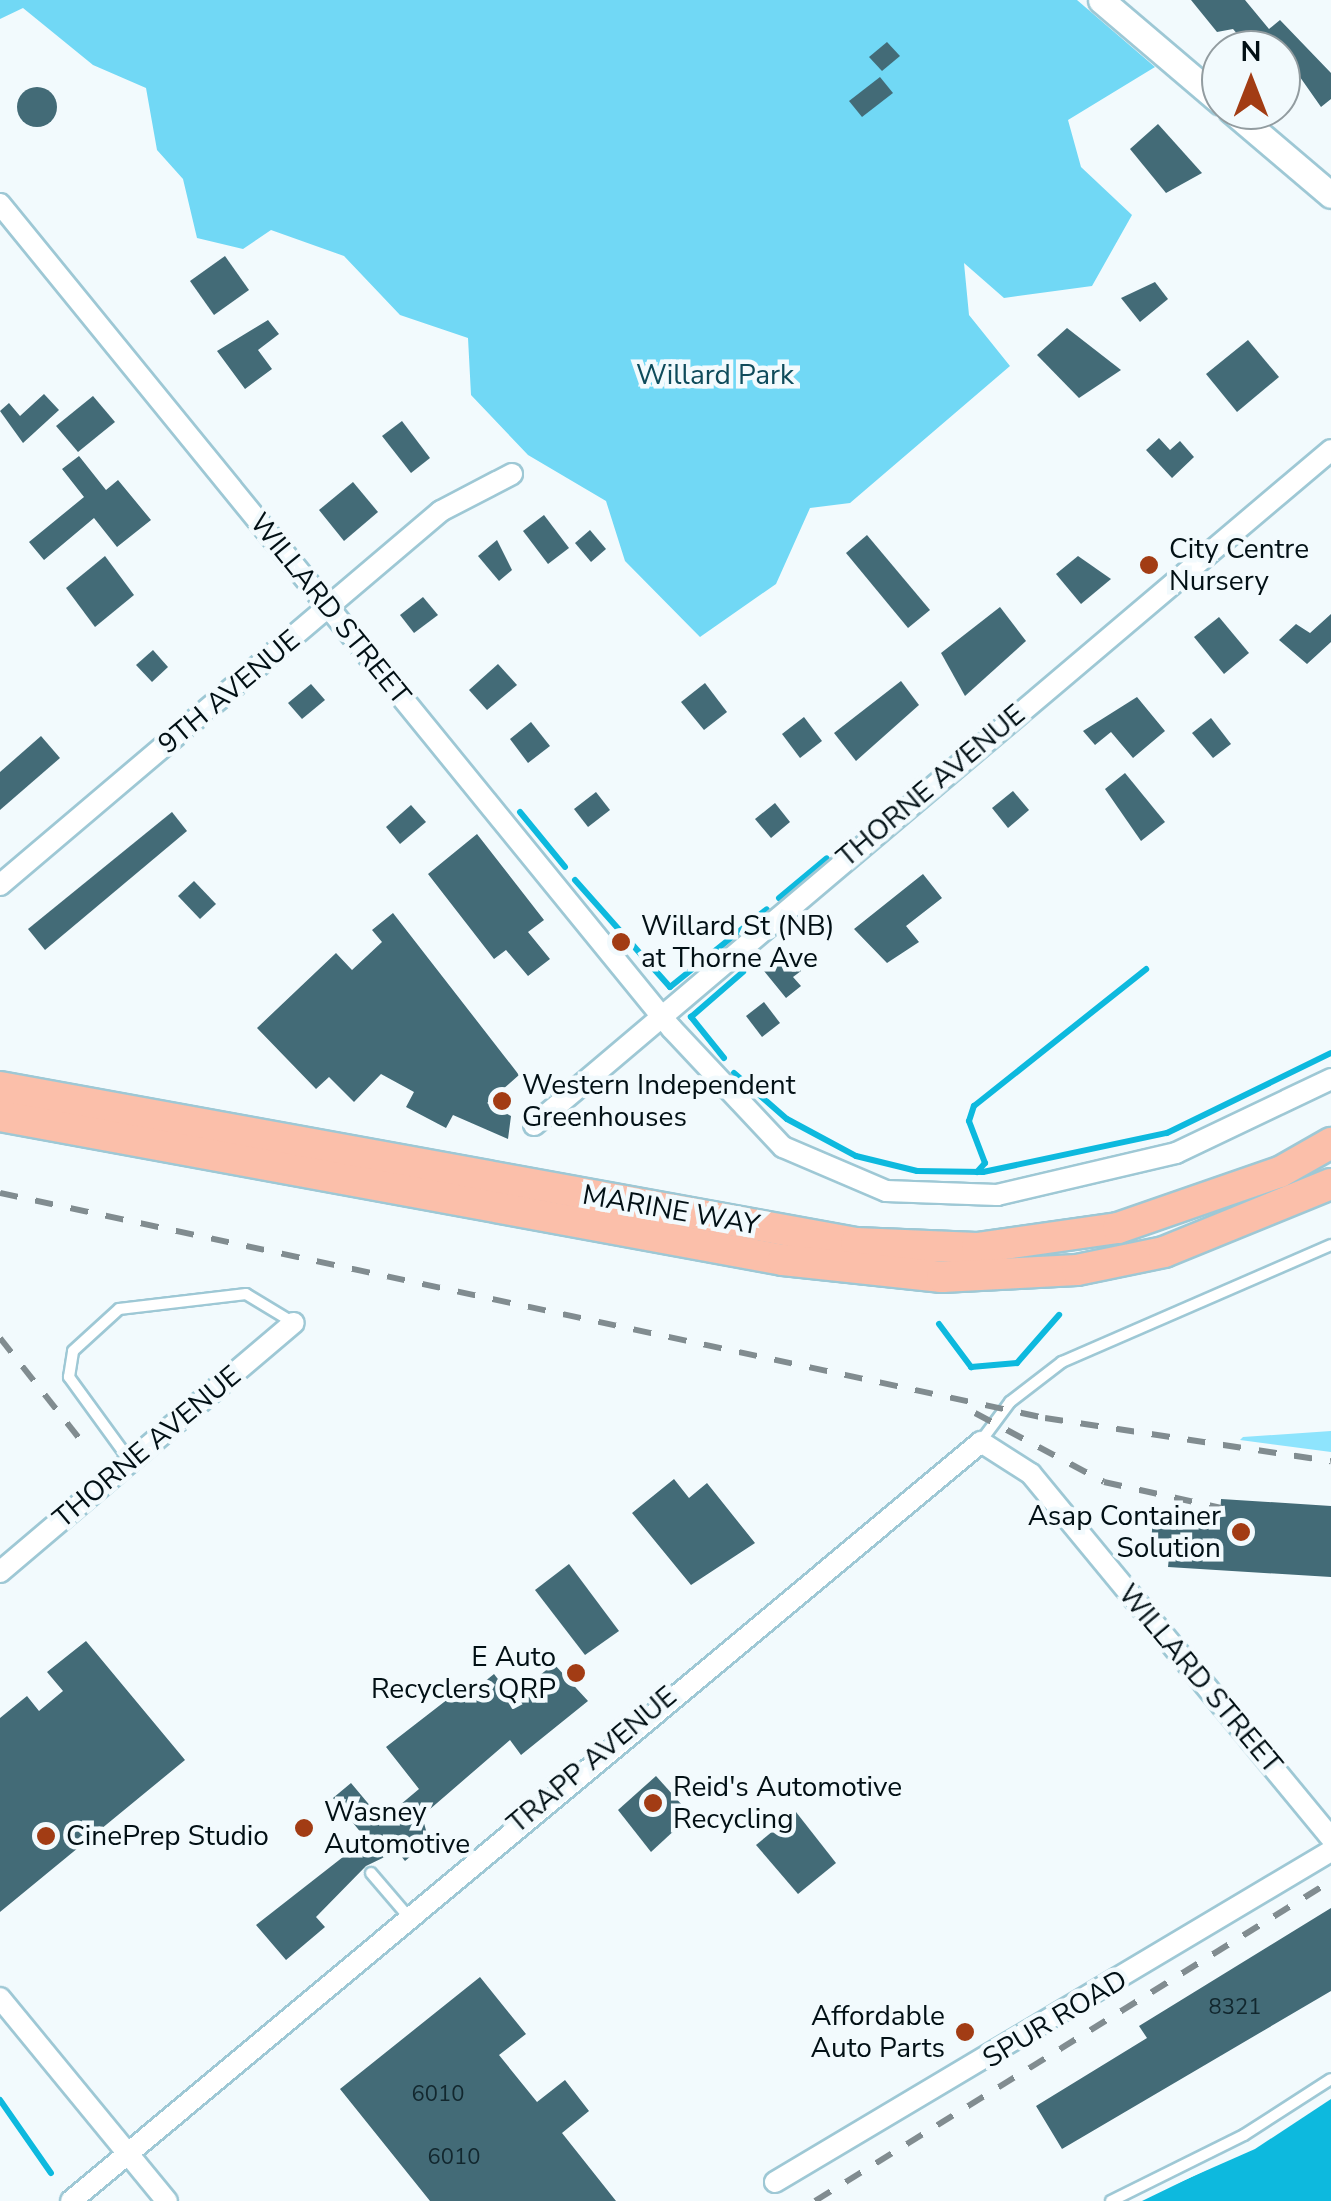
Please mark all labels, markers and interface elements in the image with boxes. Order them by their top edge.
north arrow [1201,30,1301,130]
text: N [1241,33,1261,71]
park label: Willard Park [636,358,794,392]
street label: WILLARD STREET [243,507,417,711]
place label: City Centre Nursery [1169,532,1309,598]
marker: City Centre Nursery [1138,554,1160,576]
street label: 9TH AVENUE [152,623,306,761]
street label: THORNE AVENUE [830,698,1032,874]
place label: Willard St (NB) at Thorne Ave [641,909,835,975]
marker: Willard St (NB) at Thorne Ave [610,931,632,953]
place label: Western Independent Greenhouses [522,1068,795,1134]
marker: Western Independent Greenhouses [491,1090,513,1112]
street label: MARINE WAY [580,1178,762,1242]
street label: THORNE AVENUE [46,1359,248,1535]
place label: Asap Container Solution [1028,1499,1221,1565]
marker: Asap Container Solution [1230,1521,1252,1543]
street label: WILLARD STREET [1111,1578,1289,1780]
place label: E Auto Recyclers QRP [371,1640,556,1706]
marker: E Auto Recyclers QRP [565,1662,587,1684]
street label: TRAPP AVENUE [501,1680,683,1840]
place label: Reid's Automotive Recycling [673,1770,902,1836]
marker: Reid's Automotive Recycling [642,1792,664,1814]
place label: Wasney Automotive [324,1795,470,1861]
marker: Wasney Automotive [293,1817,315,1839]
place label: CinePrep Studio [66,1819,269,1853]
marker: CinePrep Studio [35,1825,57,1847]
street label: SPUR ROAD [977,1963,1133,2075]
house number: 8321 [1209,1995,1261,2021]
place label: Affordable Auto Parts [811,1999,945,2065]
marker: Affordable Auto Parts [954,2021,976,2043]
house number: 6010 [412,2082,464,2108]
house number: 6010 [428,2145,480,2171]

